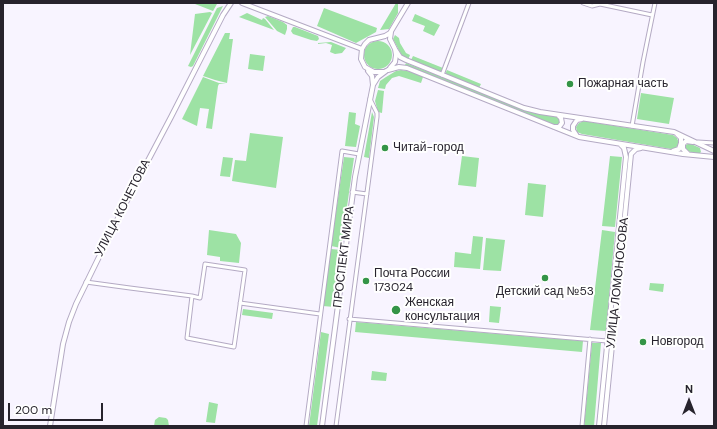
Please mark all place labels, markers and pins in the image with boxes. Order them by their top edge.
place label: Пожарная часть [578,77,668,91]
marker: Пожарная часть [565,79,575,89]
place label: Читай-город [393,141,464,155]
marker: Читай-город [380,143,390,153]
place label: Почта России 173024 [374,267,450,295]
marker: Детский сад №53 [540,273,550,283]
marker: Почта России 173024 [361,276,371,286]
place label: Детский сад №53 [496,285,594,299]
place label: Женская консультация [405,296,480,324]
marker: Женская консультация [390,304,402,316]
place label: Новгород [651,335,704,349]
marker: Новгород [638,337,648,347]

